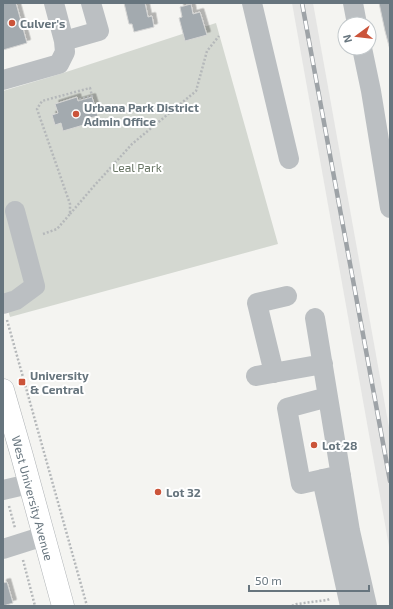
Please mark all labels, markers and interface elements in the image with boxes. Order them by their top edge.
place label: Culver's [20,16,65,30]
north arrow [337,16,377,56]
marker: Culver's [7,18,17,28]
text: N [340,33,354,44]
place label: Urbana Park District Admin Office [84,100,199,128]
marker: Urbana Park District Admin Office [71,109,81,119]
park label: Leal Park [112,160,162,174]
place label: University & Central [30,368,89,396]
marker: University & Central [17,377,27,387]
street label: West University Avenue [10,434,56,562]
place label: Lot 28 [322,438,357,452]
marker: Lot 28 [309,440,319,450]
place label: Lot 32 [166,485,201,499]
marker: Lot 32 [153,487,163,497]
scale bar [249,567,369,593]
text: 50 m [255,573,282,587]

